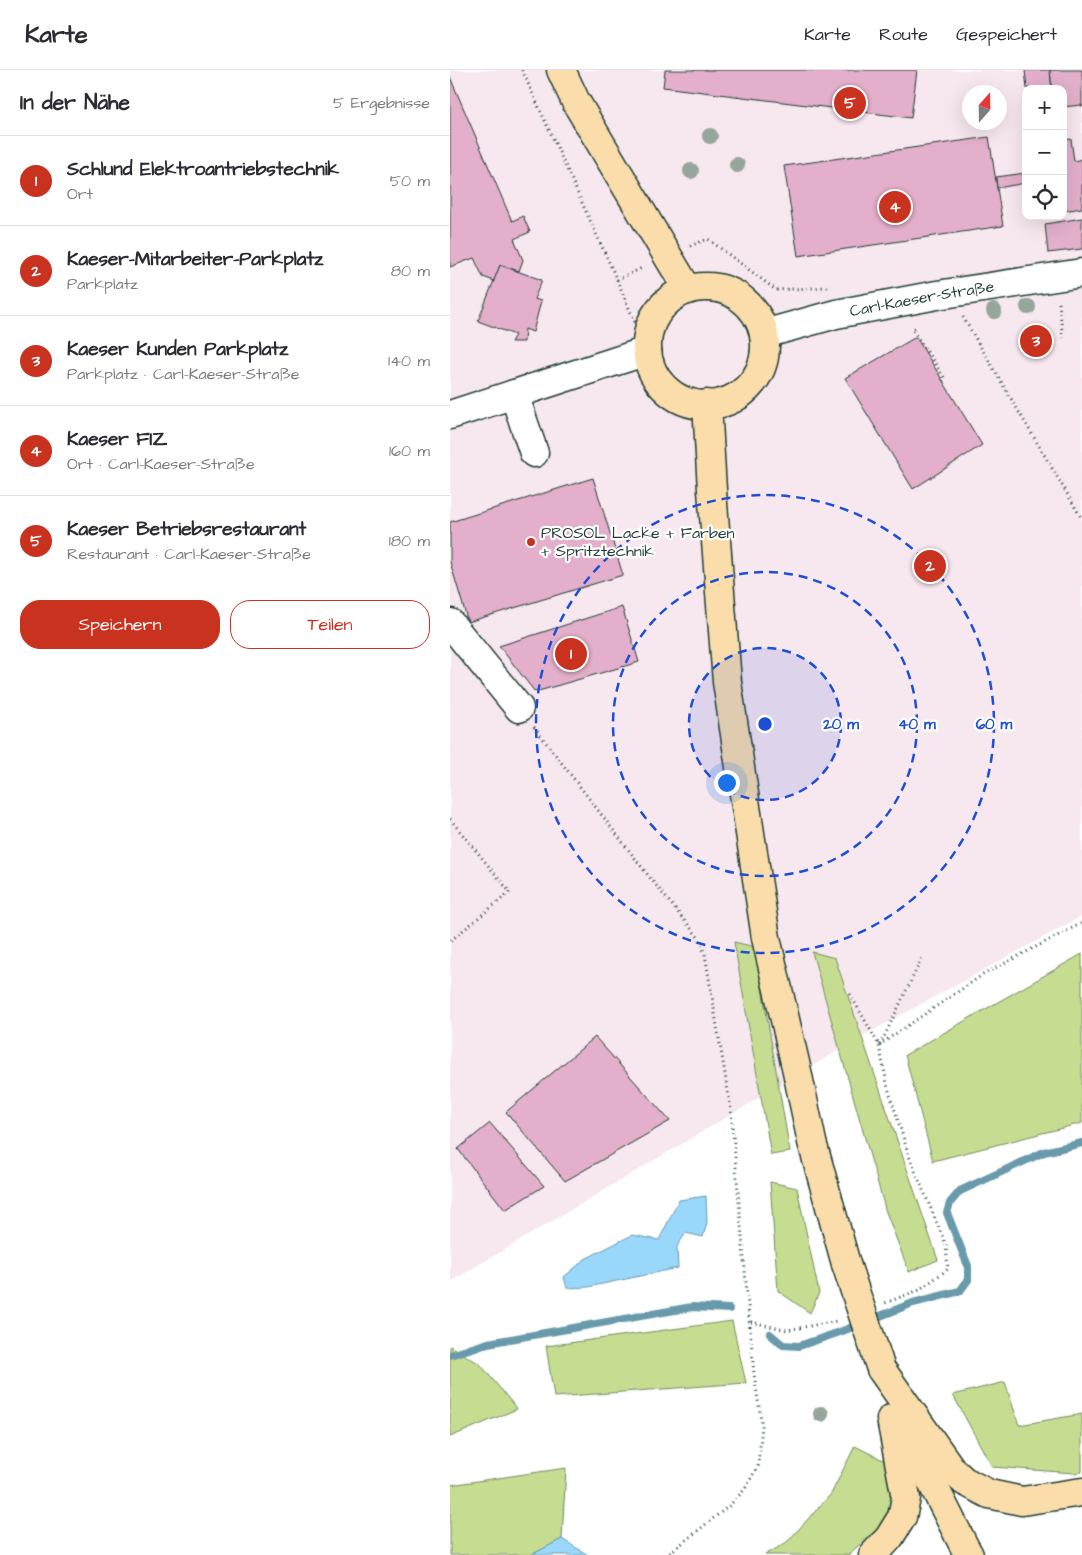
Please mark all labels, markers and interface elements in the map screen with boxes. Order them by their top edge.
text: Karte [25,18,88,52]
text: Karte [804,22,851,47]
text: Route [879,22,928,47]
text: Gespeichert [956,22,1057,47]
pin: 5 [834,84,866,122]
north arrow [962,85,1007,130]
map controls [1022,85,1067,220]
button: + [1022,85,1067,130]
text: In der Nähe [20,88,130,117]
text: 5 Ergebnisse [333,92,430,114]
button: − [1022,130,1067,175]
text: Schlund Elektroantriebstechnik [67,156,339,183]
text: 1 [35,170,37,192]
text: 50 m [390,170,430,192]
button: locate [1022,175,1067,220]
text: Ort [67,183,93,205]
pin: 4 [879,188,911,226]
text: Kaeser-Mitarbeiter-Parkplatz [67,246,324,273]
text: 2 [31,260,41,282]
text: 80 m [391,260,430,282]
text: Parkplatz [67,273,138,295]
street label: Carl-Kaeser-Straße [848,275,996,322]
pin: 3 [1020,322,1052,360]
text: Kaeser Kunden Parkplatz [67,336,288,363]
text: 3 [32,350,40,372]
text: 140 m [388,350,430,372]
text: Parkplatz · Carl-Kaeser-Straße [67,363,300,385]
text: Kaeser FIZ [67,426,167,453]
text: 4 [31,440,41,462]
text: 160 m [389,440,430,462]
text: Ort · Carl-Kaeser-Straße [67,453,255,475]
text: Kaeser Betriebsrestaurant [67,516,306,543]
place label: PROSOL Lacke + Farben + Spritztechnik [541,522,735,562]
text: 5 [30,530,42,552]
text: 180 m [389,530,430,552]
marker: PROSOL Lacke + Farben + Spritztechnik [525,536,537,548]
text: Restaurant · Carl-Kaeser-Straße [67,543,311,565]
pin: 2 [914,547,946,585]
button: Speichern [20,600,220,649]
button: Teilen [230,600,430,649]
pin: 1 [555,635,587,673]
text: 20 m [822,714,859,735]
text: 40 m [898,714,936,735]
text: 60 m [976,714,1013,735]
centre of rings [756,715,774,733]
your location [714,770,740,796]

